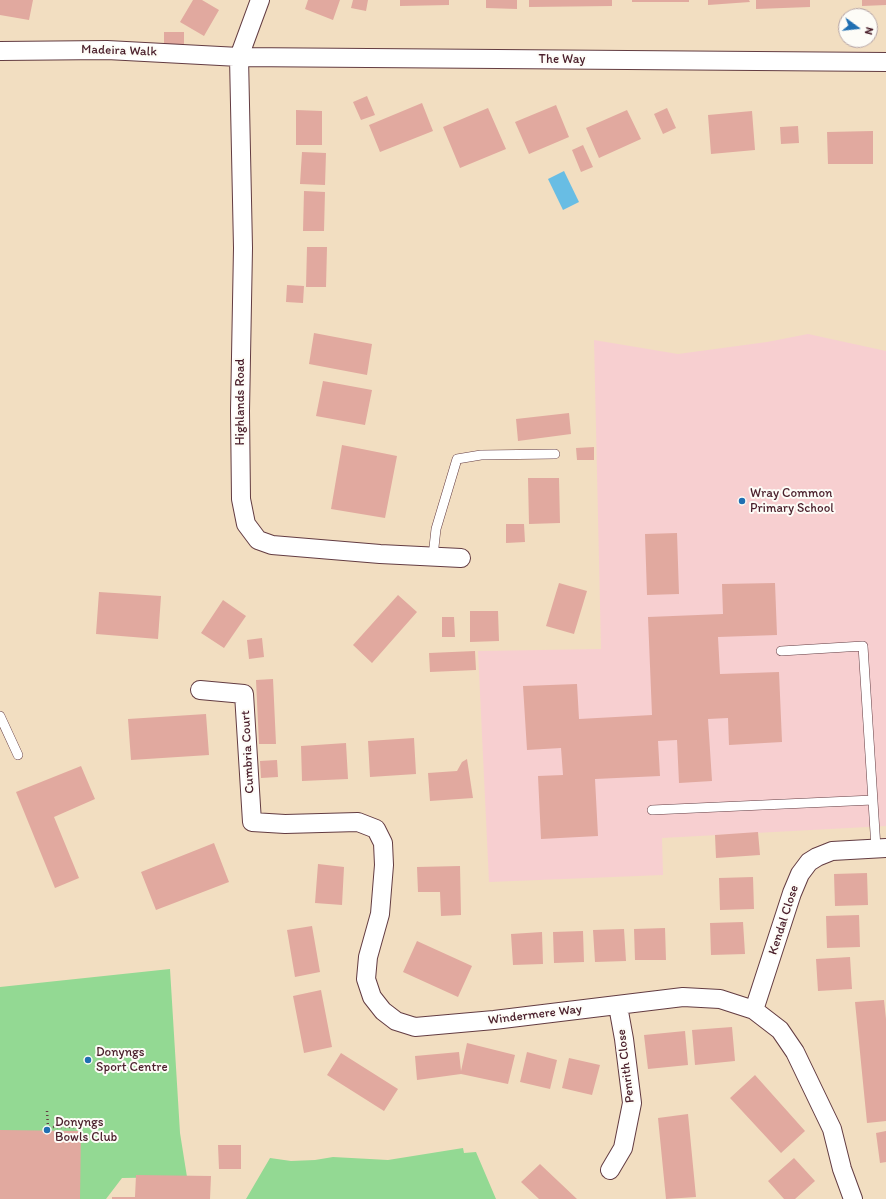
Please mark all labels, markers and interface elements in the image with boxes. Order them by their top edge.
north arrow [838,8,878,48]
text: N [862,26,876,36]
street label: Madeira Walk [81,42,157,60]
street label: The Way [539,52,585,68]
street label: Highlands Road [233,359,249,445]
place label: Wray Common Primary School [750,486,834,517]
marker: Wray Common Primary School [737,496,747,506]
street label: Cumbria Court [238,710,258,794]
street label: Kendal Close [765,883,803,957]
street label: Windermere Way [487,1001,583,1029]
street label: Penrith Close [614,1028,638,1104]
place label: Donyngs Sport Centre [96,1045,168,1076]
marker: Donyngs Sport Centre [83,1055,93,1065]
place label: Donyngs Bowls Club [55,1115,117,1146]
marker: Donyngs Bowls Club [42,1125,52,1135]

